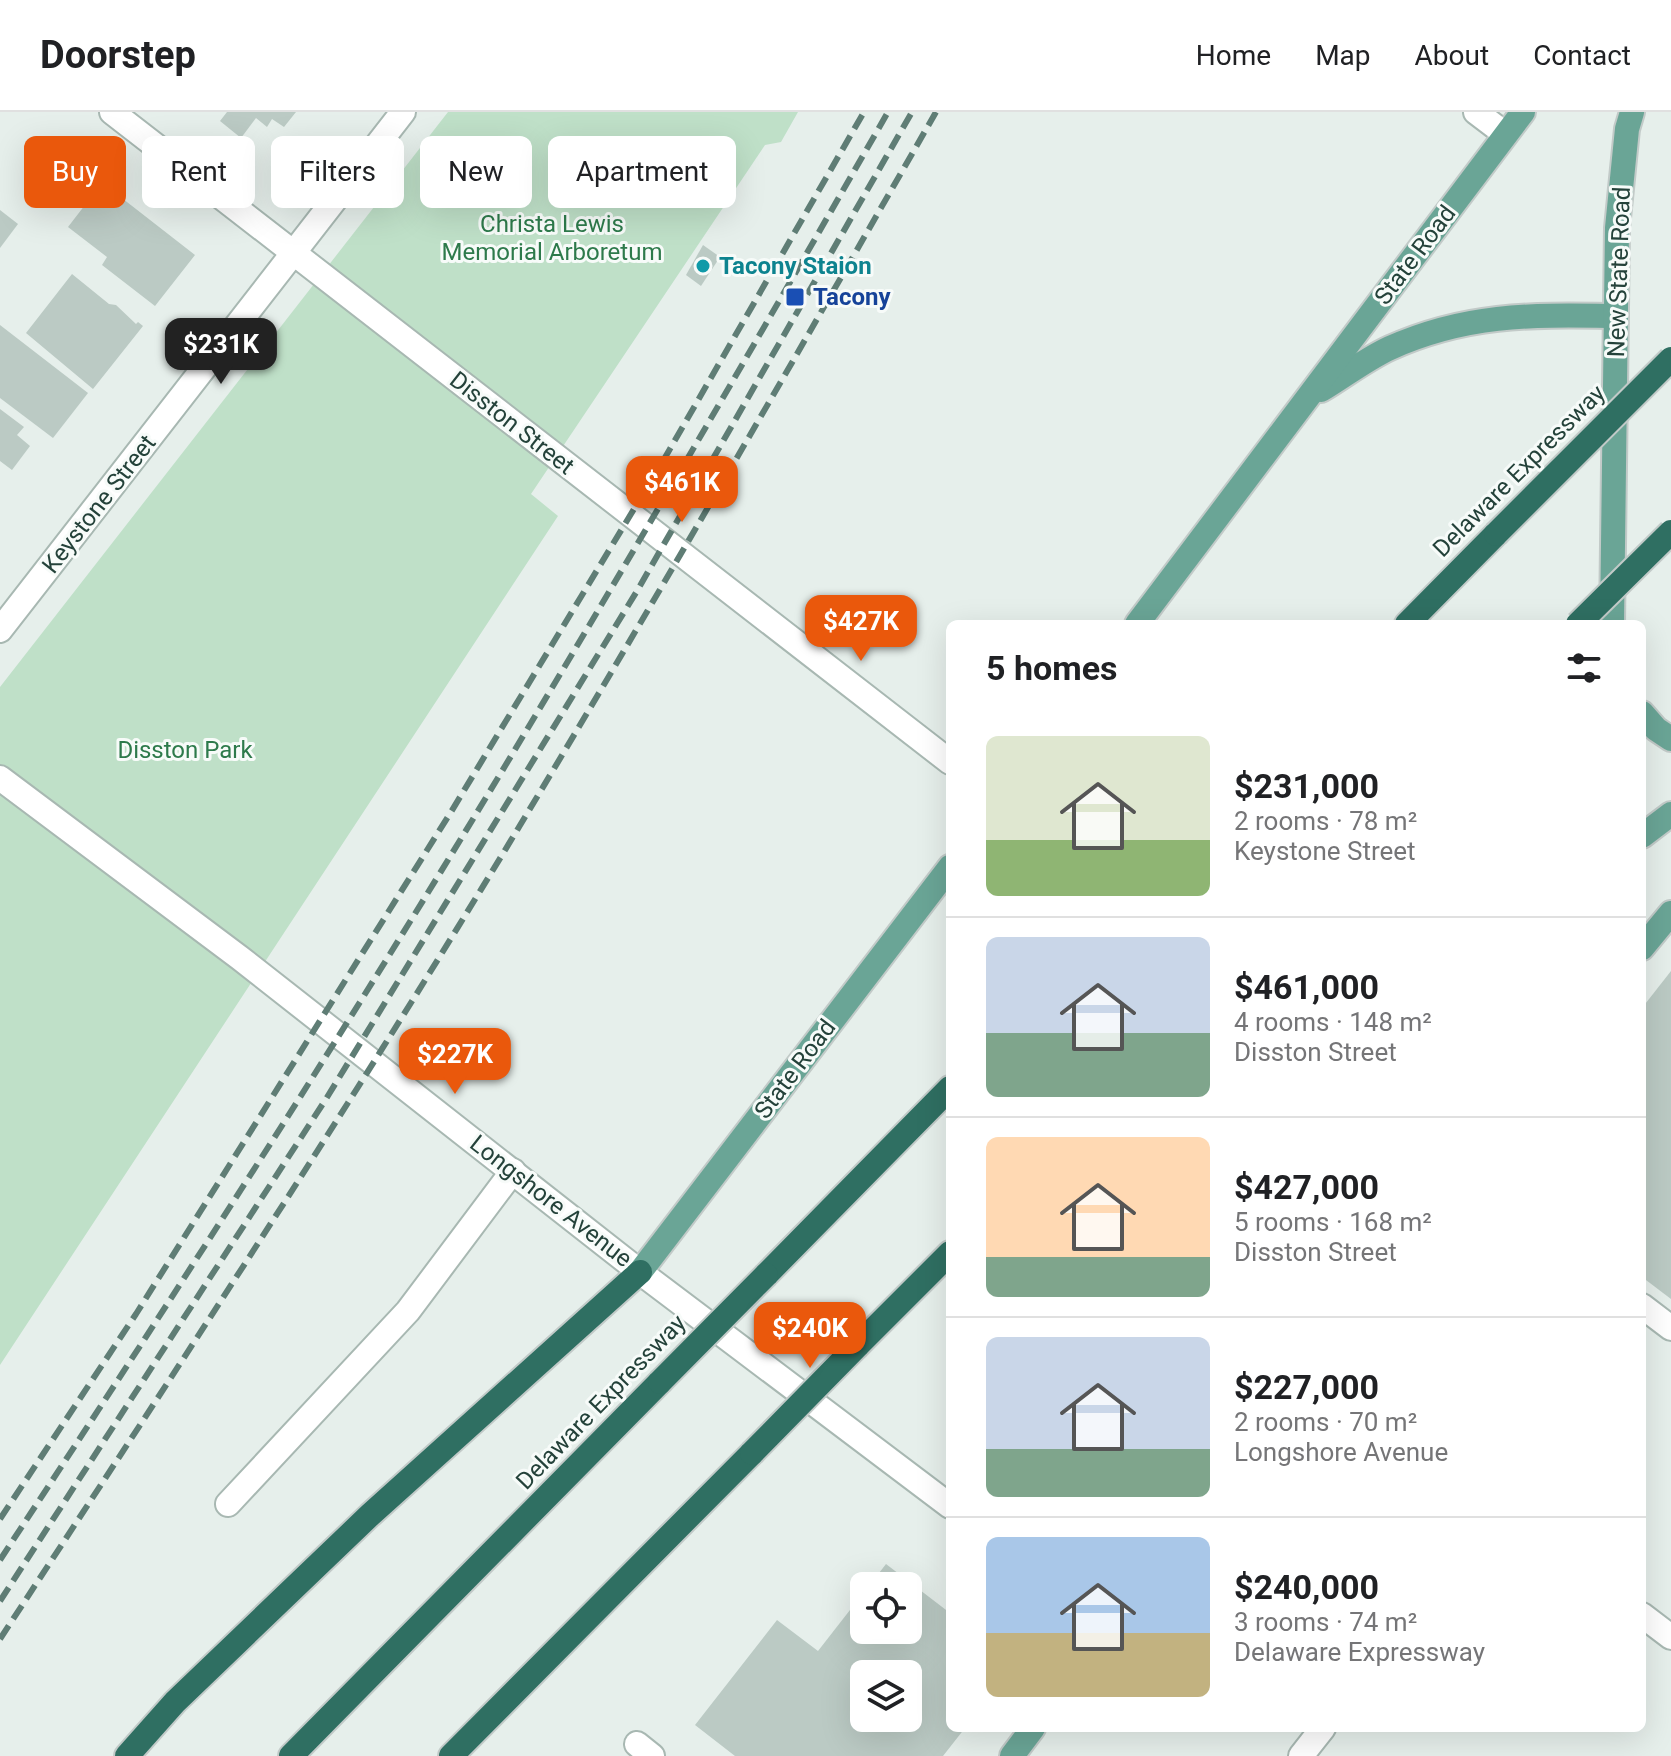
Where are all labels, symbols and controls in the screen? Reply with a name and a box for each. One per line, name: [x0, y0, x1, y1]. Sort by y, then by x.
text: Doorstep: [40, 33, 196, 77]
text: Home: [1196, 39, 1271, 72]
text: Map: [1315, 39, 1371, 72]
text: About: [1415, 39, 1489, 72]
text: Contact: [1533, 39, 1631, 72]
chip: Buy: [24, 136, 126, 208]
chip: Rent: [142, 136, 255, 208]
chip: Filters: [271, 136, 404, 208]
chip: New: [420, 136, 532, 208]
chip: Apartment: [548, 136, 736, 208]
street label: New State Road: [1602, 186, 1636, 358]
street label: State Road: [1369, 200, 1461, 310]
park label: Christa Lewis Memorial Arboretum: [442, 210, 662, 266]
place label: Tacony Staion: [719, 252, 872, 280]
marker: Tacony Staion: [694, 257, 712, 275]
place label: Tacony: [813, 283, 891, 311]
marker: Tacony: [784, 286, 806, 308]
pin: $231K: [165, 318, 277, 386]
text: $231K: [183, 329, 259, 359]
street label: Disston Street: [444, 366, 580, 480]
street label: Delaware Expressway: [1427, 379, 1611, 563]
street label: Keystone Street: [36, 429, 162, 579]
pin: $461K: [626, 456, 738, 524]
text: $461K: [644, 467, 720, 497]
pin: $427K: [805, 595, 917, 663]
text: $427K: [823, 606, 899, 636]
icon: filters: [1562, 646, 1606, 690]
text: 5 homes: [986, 648, 1117, 688]
park label: Disston Park: [117, 736, 253, 764]
text: $231,000: [1234, 766, 1379, 806]
icon: home: [1050, 768, 1146, 864]
text: 2 rooms · 78 m²: [1234, 806, 1417, 836]
text: Keystone Street: [1234, 836, 1416, 866]
text: $461,000: [1234, 967, 1379, 1007]
icon: home: [1050, 969, 1146, 1065]
text: 4 rooms · 148 m²: [1234, 1007, 1432, 1037]
street label: State Road: [749, 1014, 841, 1124]
pin: $227K: [399, 1028, 511, 1096]
text: Disston Street: [1234, 1037, 1397, 1067]
text: $227K: [417, 1039, 493, 1069]
street label: Longshore Avenue: [464, 1129, 638, 1273]
text: $427,000: [1234, 1167, 1379, 1207]
icon: home: [1050, 1169, 1146, 1265]
text: 5 rooms · 168 m²: [1234, 1207, 1432, 1237]
text: Disston Street: [1234, 1237, 1397, 1267]
pin: $240K: [754, 1302, 866, 1370]
street label: Delaware Expressway: [510, 1308, 692, 1495]
text: $240K: [772, 1313, 848, 1343]
text: $227,000: [1234, 1367, 1379, 1407]
icon: home: [1050, 1369, 1146, 1465]
text: 2 rooms · 70 m²: [1234, 1407, 1417, 1437]
text: Longshore Avenue: [1234, 1437, 1448, 1467]
text: $240,000: [1234, 1567, 1379, 1607]
icon: home: [1050, 1569, 1146, 1665]
map controls: [850, 1572, 922, 1732]
button: locate: [850, 1572, 922, 1644]
text: 3 rooms · 74 m²: [1234, 1607, 1417, 1637]
text: Delaware Expressway: [1234, 1637, 1485, 1667]
button: layers: [850, 1660, 922, 1732]

